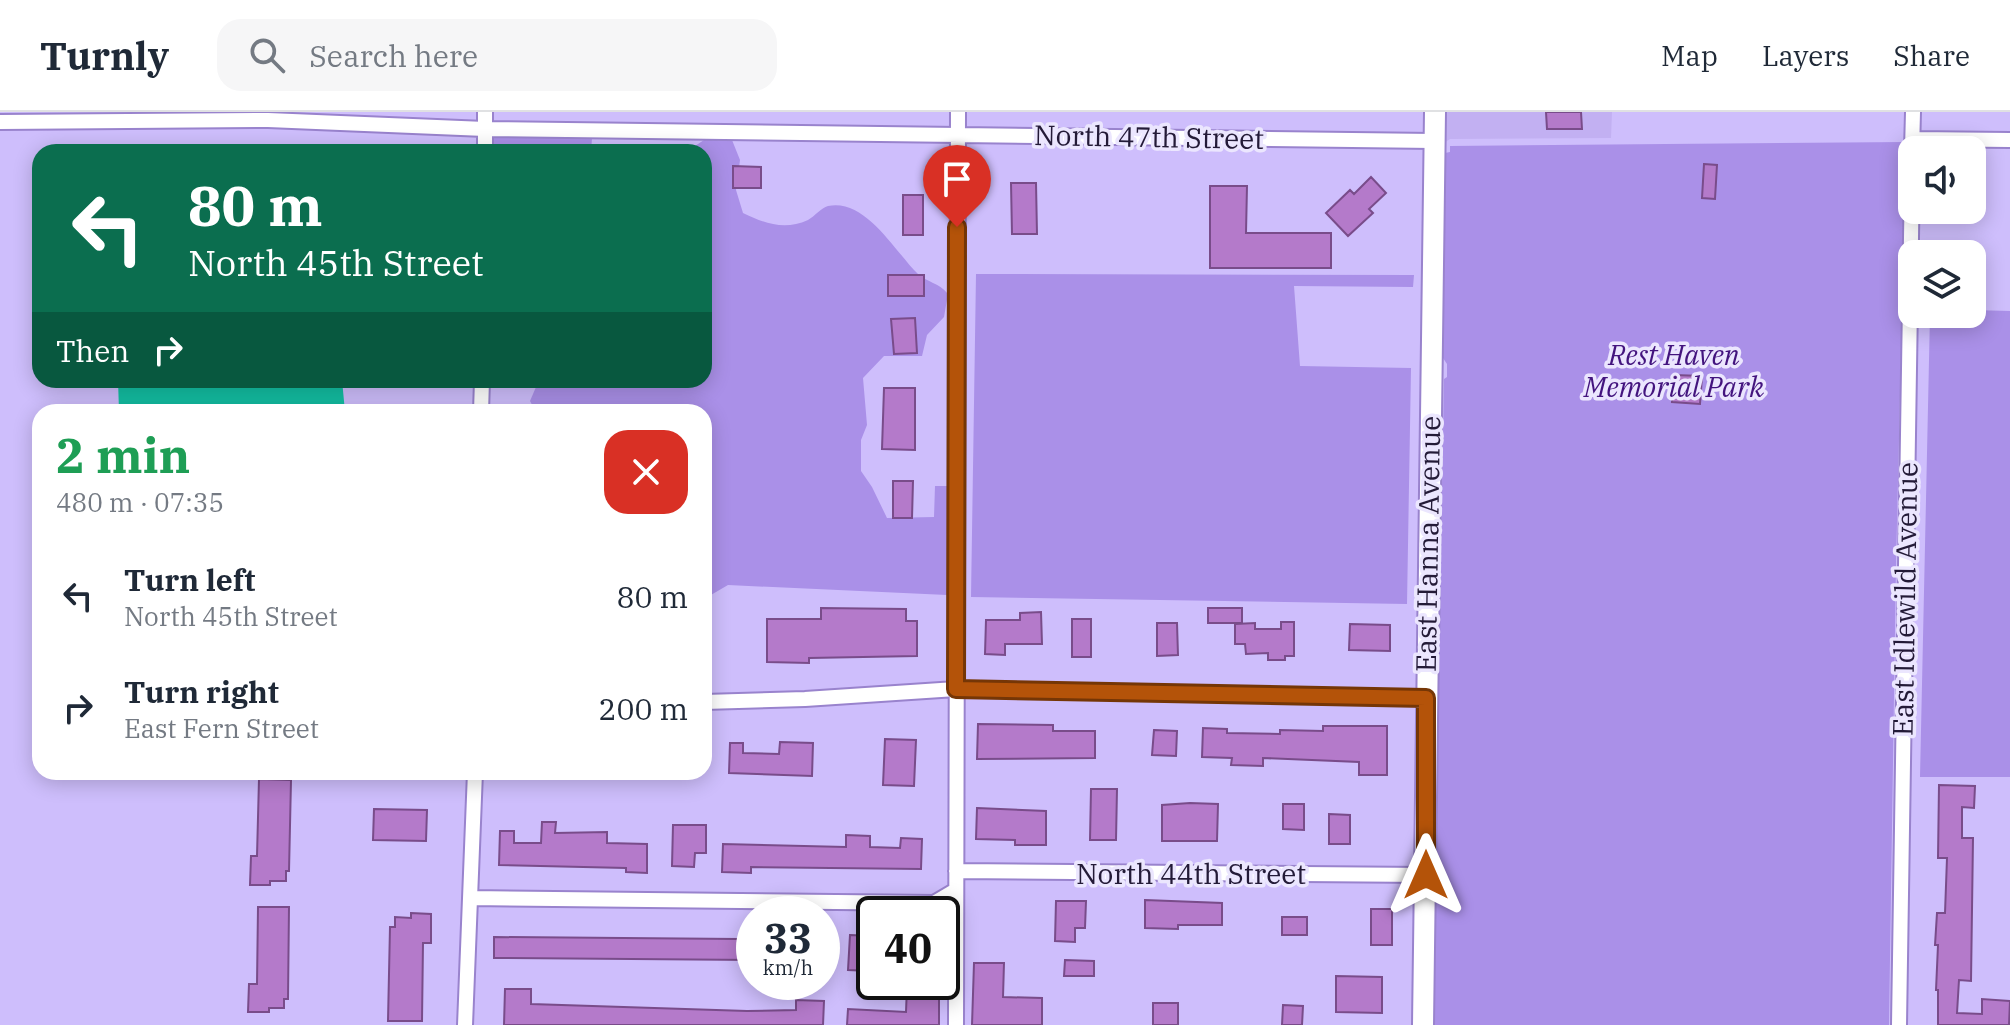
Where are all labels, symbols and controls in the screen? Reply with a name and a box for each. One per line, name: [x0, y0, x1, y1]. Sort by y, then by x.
search box: [217, 19, 777, 91]
text: Turnly: [40, 31, 169, 80]
icon: search: [245, 33, 289, 77]
text: Search here: [309, 36, 478, 75]
text: Map: [1661, 37, 1718, 74]
text: Layers: [1762, 37, 1849, 74]
text: Share: [1893, 37, 1970, 74]
street label: North 47th Street: [1034, 116, 1264, 157]
map controls: [1898, 136, 1986, 328]
button: sound: [1898, 136, 1986, 224]
pin: [923, 145, 991, 227]
icon: arrive: [935, 157, 979, 201]
text: 80 m: [188, 169, 323, 241]
icon: left: [56, 176, 160, 280]
text: North 45th Street: [188, 239, 484, 286]
button: layers: [1898, 240, 1986, 328]
icon: right: [146, 328, 190, 372]
text: Then: [56, 331, 130, 370]
park label: Rest Haven Memorial Park: [1583, 336, 1764, 405]
street label: East Hanna Avenue: [1407, 415, 1448, 672]
text: 2 min: [56, 424, 190, 486]
button: close: [604, 430, 688, 514]
street label: East Idlewild Avenue: [1884, 462, 1925, 736]
text: 480 m · 07:35: [56, 485, 224, 519]
text: Turn left: [124, 560, 256, 599]
icon: left: [56, 574, 100, 618]
text: 80 m: [616, 577, 688, 616]
text: North 45th Street: [124, 599, 338, 633]
text: Turn right: [124, 672, 279, 711]
icon: right: [56, 686, 100, 730]
text: 200 m: [598, 689, 688, 728]
text: East Fern Street: [124, 711, 319, 745]
position arrow: [1384, 833, 1468, 917]
street label: North 44th Street: [1076, 855, 1306, 892]
speed limit sign: 40: [856, 896, 960, 1000]
text: 33: [764, 912, 812, 964]
text: km/h: [763, 954, 813, 981]

